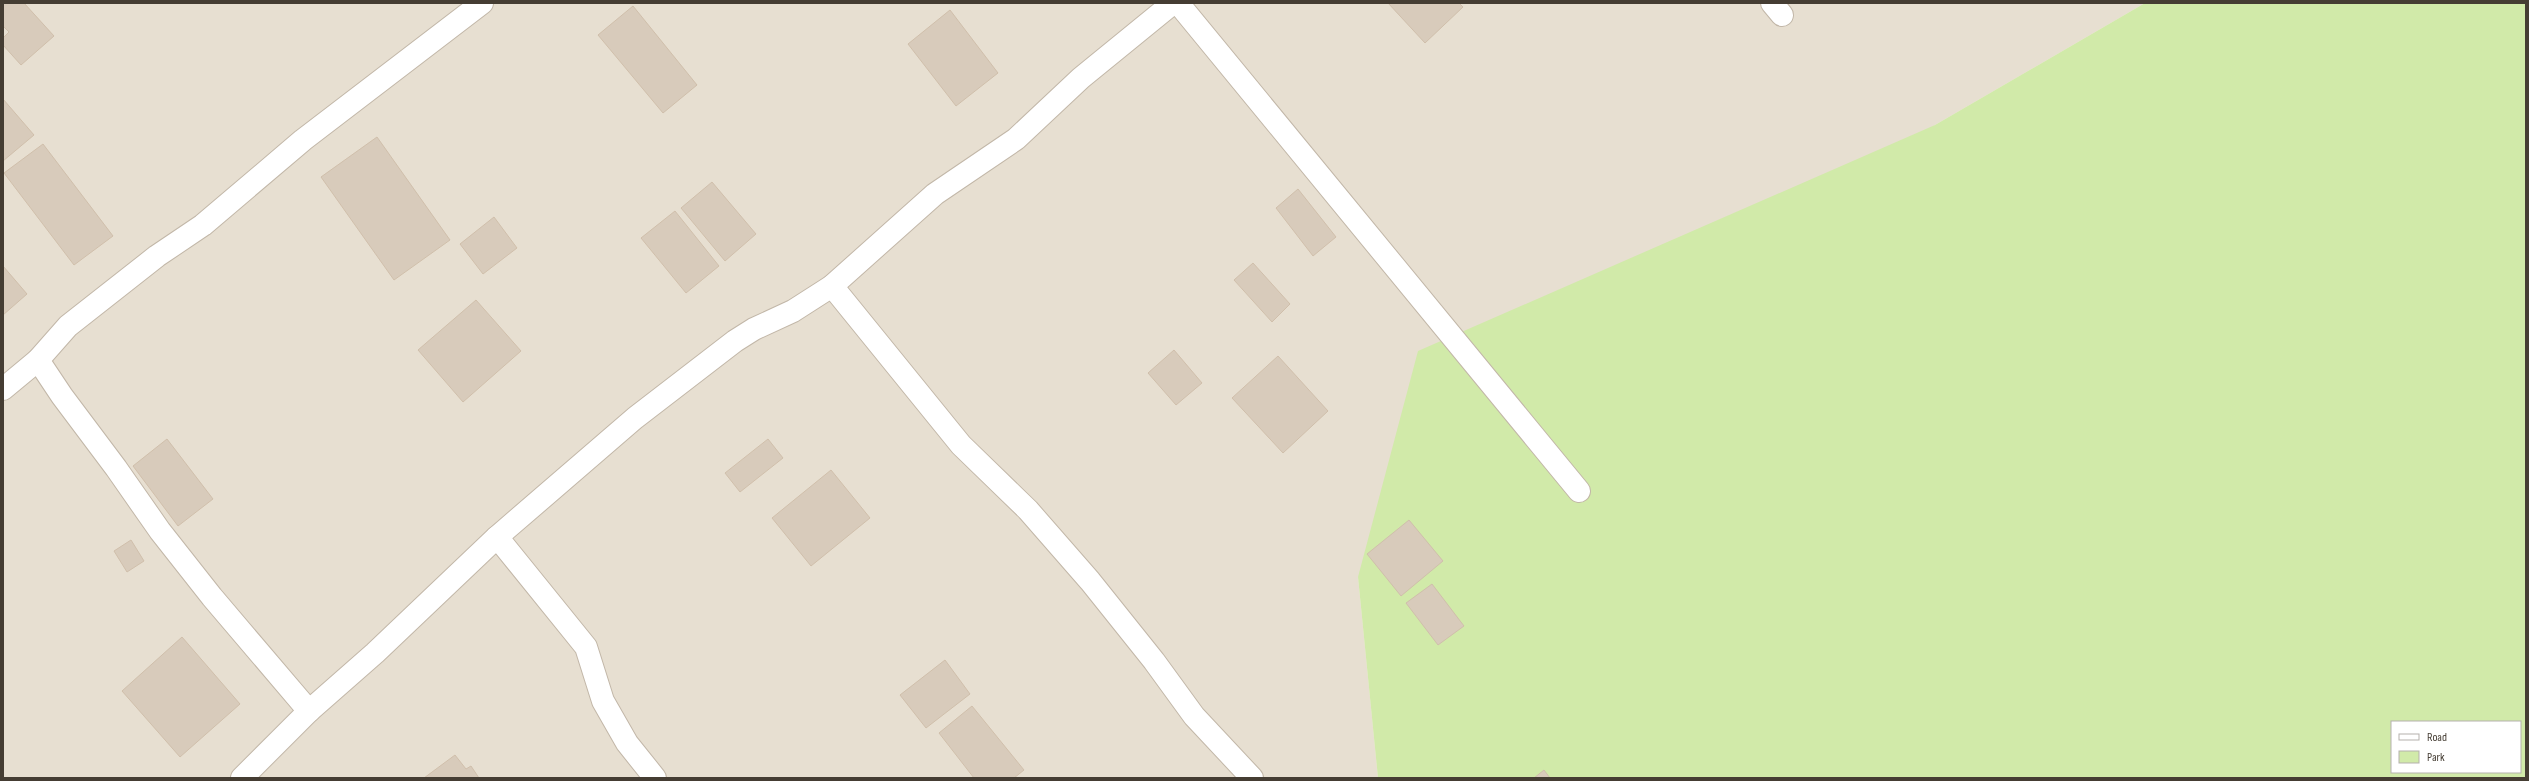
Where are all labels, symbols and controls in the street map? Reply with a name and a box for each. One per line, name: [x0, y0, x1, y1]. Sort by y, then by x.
legend: [2391, 721, 2521, 773]
text: Road: [2427, 730, 2447, 745]
text: Park: [2427, 750, 2445, 765]

